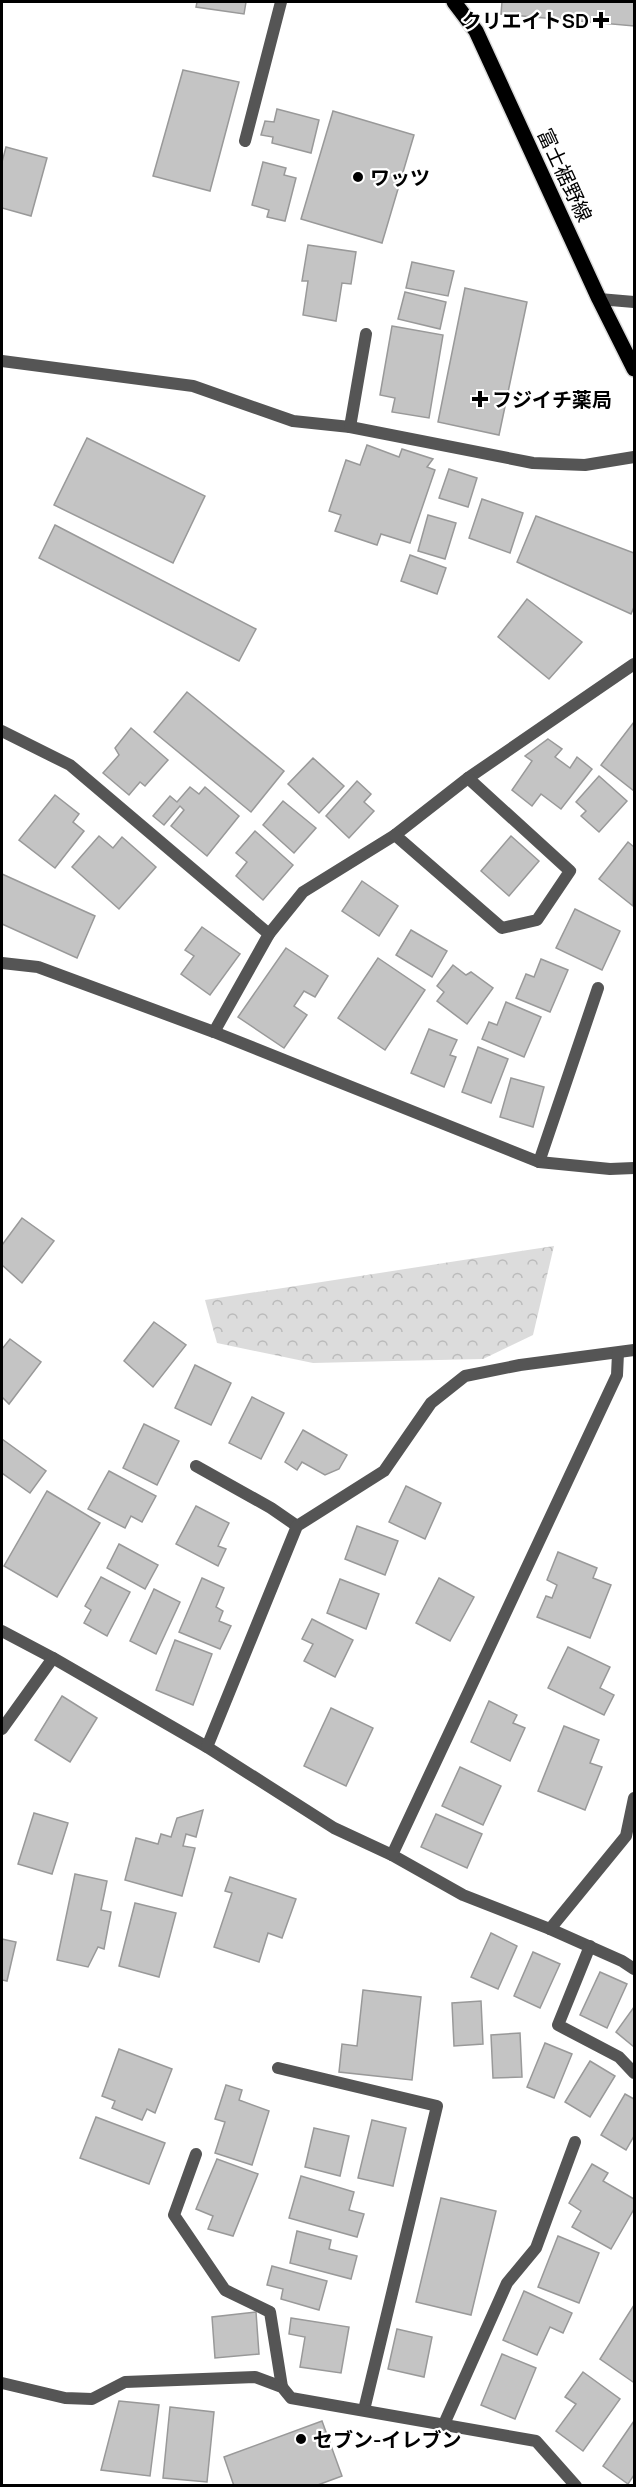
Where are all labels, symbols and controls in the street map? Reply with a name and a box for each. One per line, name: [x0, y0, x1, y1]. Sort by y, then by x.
place label: クリエイトSD: [462, 7, 589, 34]
marker: クリエイトSD: [594, 13, 608, 27]
street label: 富士裾野線: [532, 124, 598, 226]
place label: ワッツ: [370, 164, 430, 191]
marker: ワッツ: [351, 170, 365, 184]
place label: フジイチ薬局: [492, 386, 612, 413]
marker: フジイチ薬局: [473, 392, 487, 406]
place label: セブン-イレブン: [313, 2426, 461, 2453]
marker: セブン-イレブン: [294, 2432, 308, 2446]

